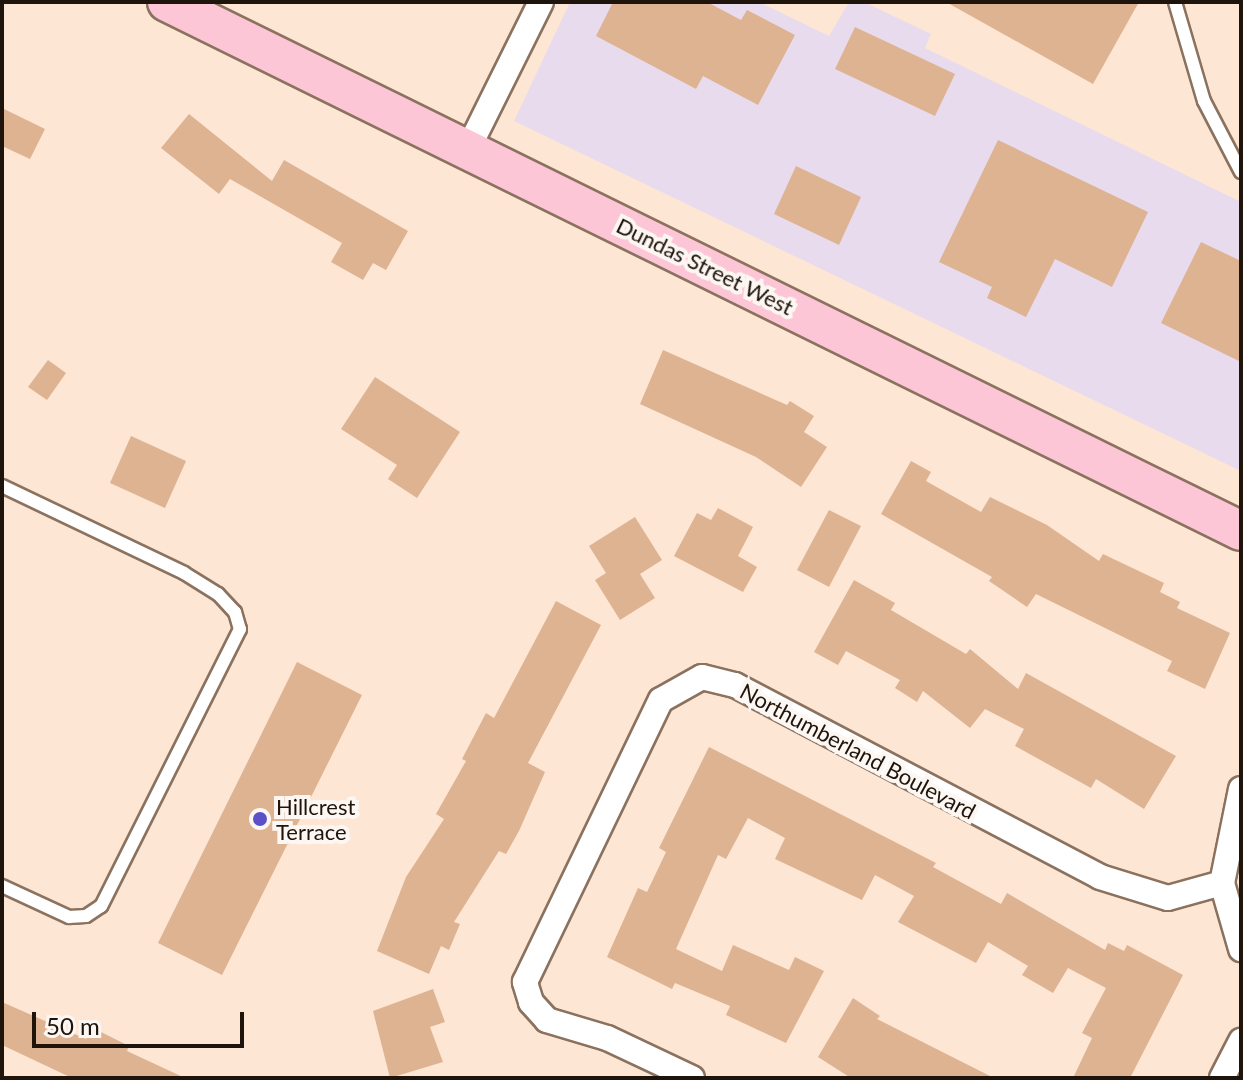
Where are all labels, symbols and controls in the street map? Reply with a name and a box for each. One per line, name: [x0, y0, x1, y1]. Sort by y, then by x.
street label: Dundas Street West: [612, 212, 798, 320]
street label: Northumberland Boulevard: [736, 678, 980, 824]
place label: Hillcrest Terrace: [276, 793, 355, 844]
marker: Hillcrest Terrace: [251, 810, 269, 828]
scale bar: [36, 996, 248, 1046]
text: 50 m: [46, 1011, 100, 1040]

